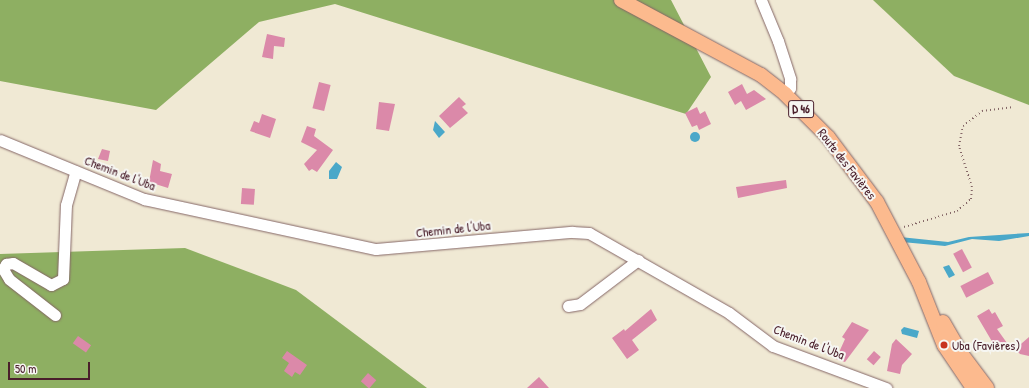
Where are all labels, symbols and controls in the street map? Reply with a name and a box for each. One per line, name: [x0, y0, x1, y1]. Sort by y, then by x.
road number: D 46: [788, 99, 814, 119]
street label: Route des Favières: [814, 125, 880, 203]
street label: Chemin de l'Uba: [82, 152, 158, 194]
street label: Chemin de l'Uba: [415, 217, 491, 241]
street label: Chemin de l'Uba: [771, 321, 847, 363]
place label: Uba (Favières): [952, 337, 1020, 353]
marker: Uba (Favières): [939, 340, 949, 350]
scale bar: [10, 354, 92, 380]
text: 50 m: [15, 360, 36, 377]

